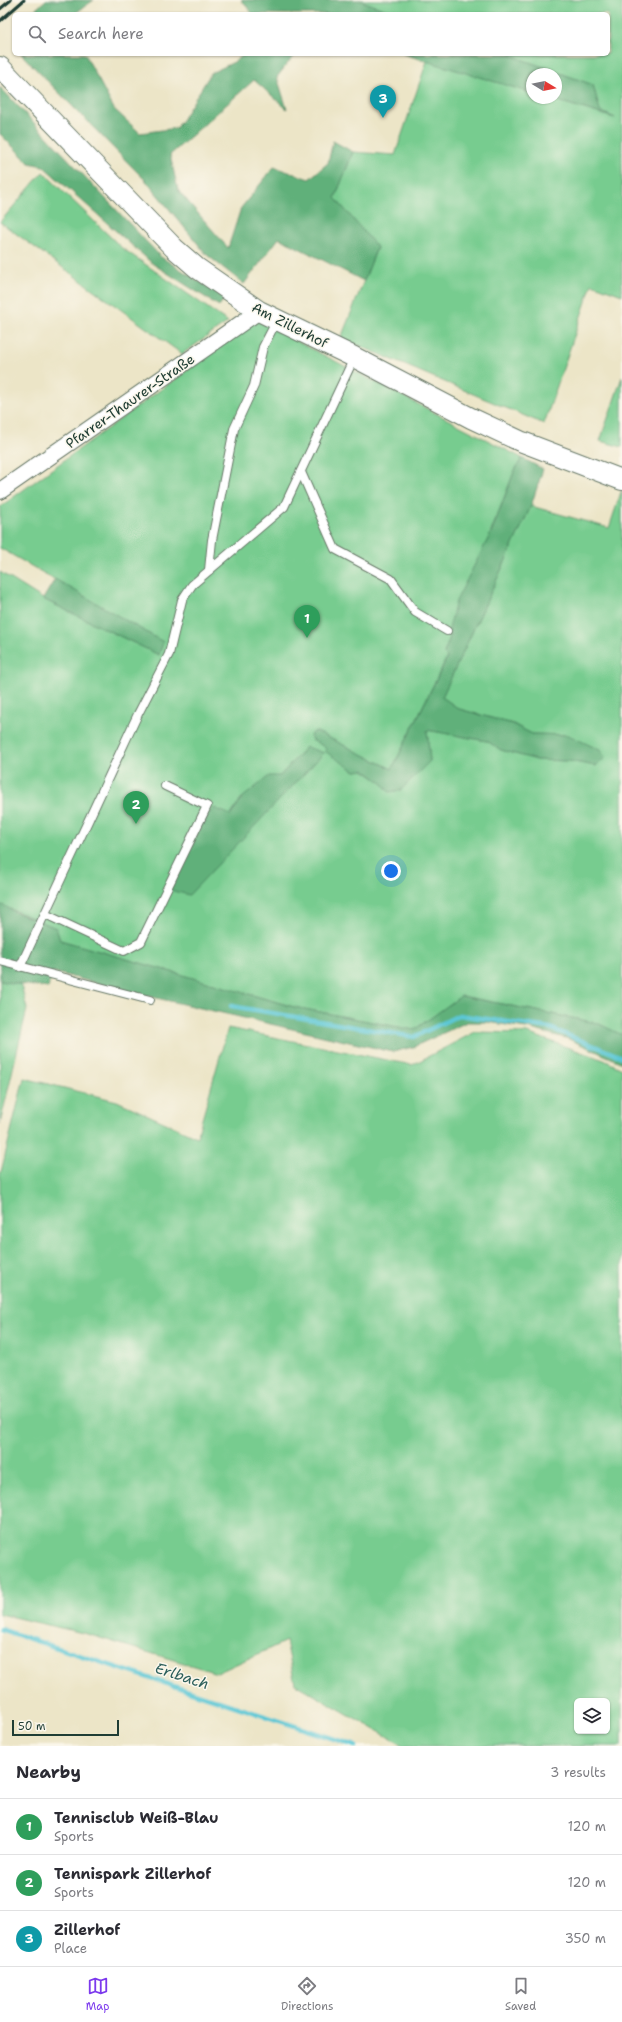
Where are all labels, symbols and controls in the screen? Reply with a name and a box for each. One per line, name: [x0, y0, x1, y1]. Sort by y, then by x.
search box: [12, 12, 610, 56]
icon: search: [26, 23, 48, 45]
text: Search here: [58, 24, 144, 44]
north arrow: [526, 68, 562, 104]
pin: 3: [370, 85, 396, 118]
street label: Am Zillerhof: [249, 298, 332, 352]
street label: Pfarrer-Thaurer-Straße: [62, 350, 198, 452]
pin: 1: [294, 605, 320, 638]
pin: 2: [123, 791, 149, 824]
your location: [381, 861, 401, 881]
water label: Erlbach: [152, 1658, 212, 1694]
map controls: [574, 1698, 610, 1734]
button: layers: [574, 1698, 610, 1734]
scale bar: [12, 1718, 119, 1737]
text: 50 m: [18, 1719, 46, 1734]
text: Nearby: [16, 1761, 81, 1783]
text: 3 results: [550, 1764, 606, 1781]
text: Tennisclub Weiß-Blau: [54, 1808, 219, 1828]
text: 1: [26, 1818, 32, 1835]
text: 120 m: [568, 1818, 606, 1835]
text: Sports: [54, 1828, 94, 1845]
text: Tennispark Zillerhof: [54, 1864, 211, 1884]
text: 2: [24, 1874, 34, 1891]
text: 120 m: [568, 1874, 606, 1891]
text: Sports: [54, 1884, 94, 1901]
text: Zillerhof: [54, 1920, 120, 1940]
text: 3: [24, 1930, 34, 1947]
text: 350 m: [565, 1930, 606, 1947]
text: Place: [54, 1940, 87, 1957]
tab: Map: [86, 1975, 109, 2014]
tab: Directions: [281, 1975, 333, 2014]
tab: Saved: [505, 1975, 536, 2014]

